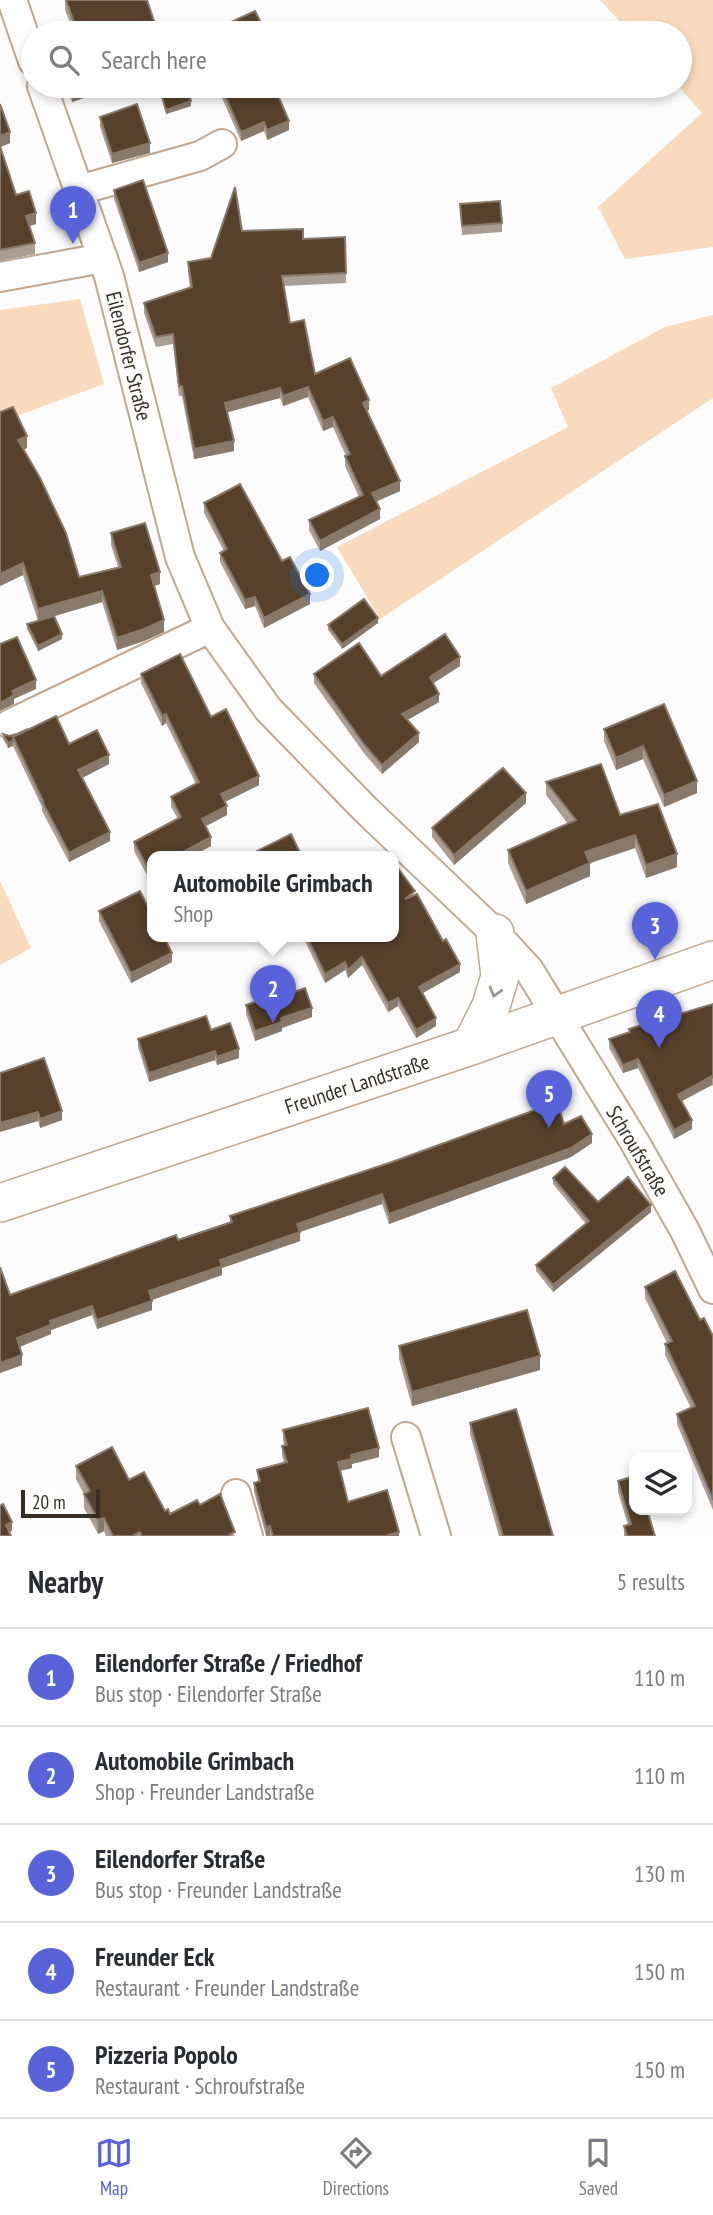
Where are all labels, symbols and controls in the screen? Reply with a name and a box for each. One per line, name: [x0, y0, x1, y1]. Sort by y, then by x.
search box: [21, 21, 692, 98]
icon: search: [45, 41, 83, 79]
text: Search here: [101, 43, 207, 76]
pin: 1: [50, 186, 96, 244]
street label: Eilendorfer Straße: [100, 289, 158, 423]
your location: [300, 558, 334, 592]
popup: [147, 851, 399, 942]
text: Automobile Grimbach: [173, 866, 373, 899]
text: Shop: [173, 899, 213, 928]
pin: 3: [632, 902, 678, 960]
pin: 2: [250, 965, 296, 1023]
one-way arrow: [489, 986, 504, 998]
pin: 4: [636, 990, 682, 1048]
street label: Freunder Landstraße: [281, 1048, 433, 1120]
pin: 5: [526, 1070, 572, 1128]
street label: Schroufstraße: [600, 1101, 676, 1201]
map controls: [629, 1452, 692, 1515]
button: layers: [629, 1452, 692, 1515]
scale bar: [21, 1487, 100, 1519]
text: 20 m: [32, 1490, 66, 1514]
text: Nearby: [28, 1562, 103, 1601]
text: 5 results: [617, 1567, 685, 1596]
text: Eilendorfer Straße / Friedhof: [95, 1646, 362, 1679]
text: 1: [46, 1663, 57, 1692]
text: 110 m: [634, 1663, 685, 1692]
text: Bus stop · Eilendorfer Straße: [95, 1679, 322, 1708]
text: Automobile Grimbach: [95, 1744, 294, 1777]
text: 2: [46, 1761, 57, 1790]
text: 110 m: [634, 1761, 685, 1790]
text: Shop · Freunder Landstraße: [95, 1777, 314, 1806]
text: Eilendorfer Straße: [95, 1842, 265, 1875]
text: 3: [46, 1859, 57, 1888]
text: 130 m: [634, 1859, 685, 1888]
text: Bus stop · Freunder Landstraße: [95, 1875, 342, 1904]
text: Freunder Eck: [95, 1940, 215, 1973]
text: 4: [46, 1957, 57, 1986]
text: 150 m: [634, 1957, 685, 1986]
text: Restaurant · Freunder Landstraße: [95, 1973, 359, 2002]
text: Pizzeria Popolo: [95, 2038, 238, 2071]
text: 5: [46, 2055, 57, 2084]
text: 150 m: [634, 2055, 685, 2084]
text: Restaurant · Schroufstraße: [95, 2071, 305, 2100]
tab: Map: [95, 2134, 133, 2200]
tab: Directions: [323, 2134, 389, 2200]
tab: Saved: [579, 2134, 618, 2200]

